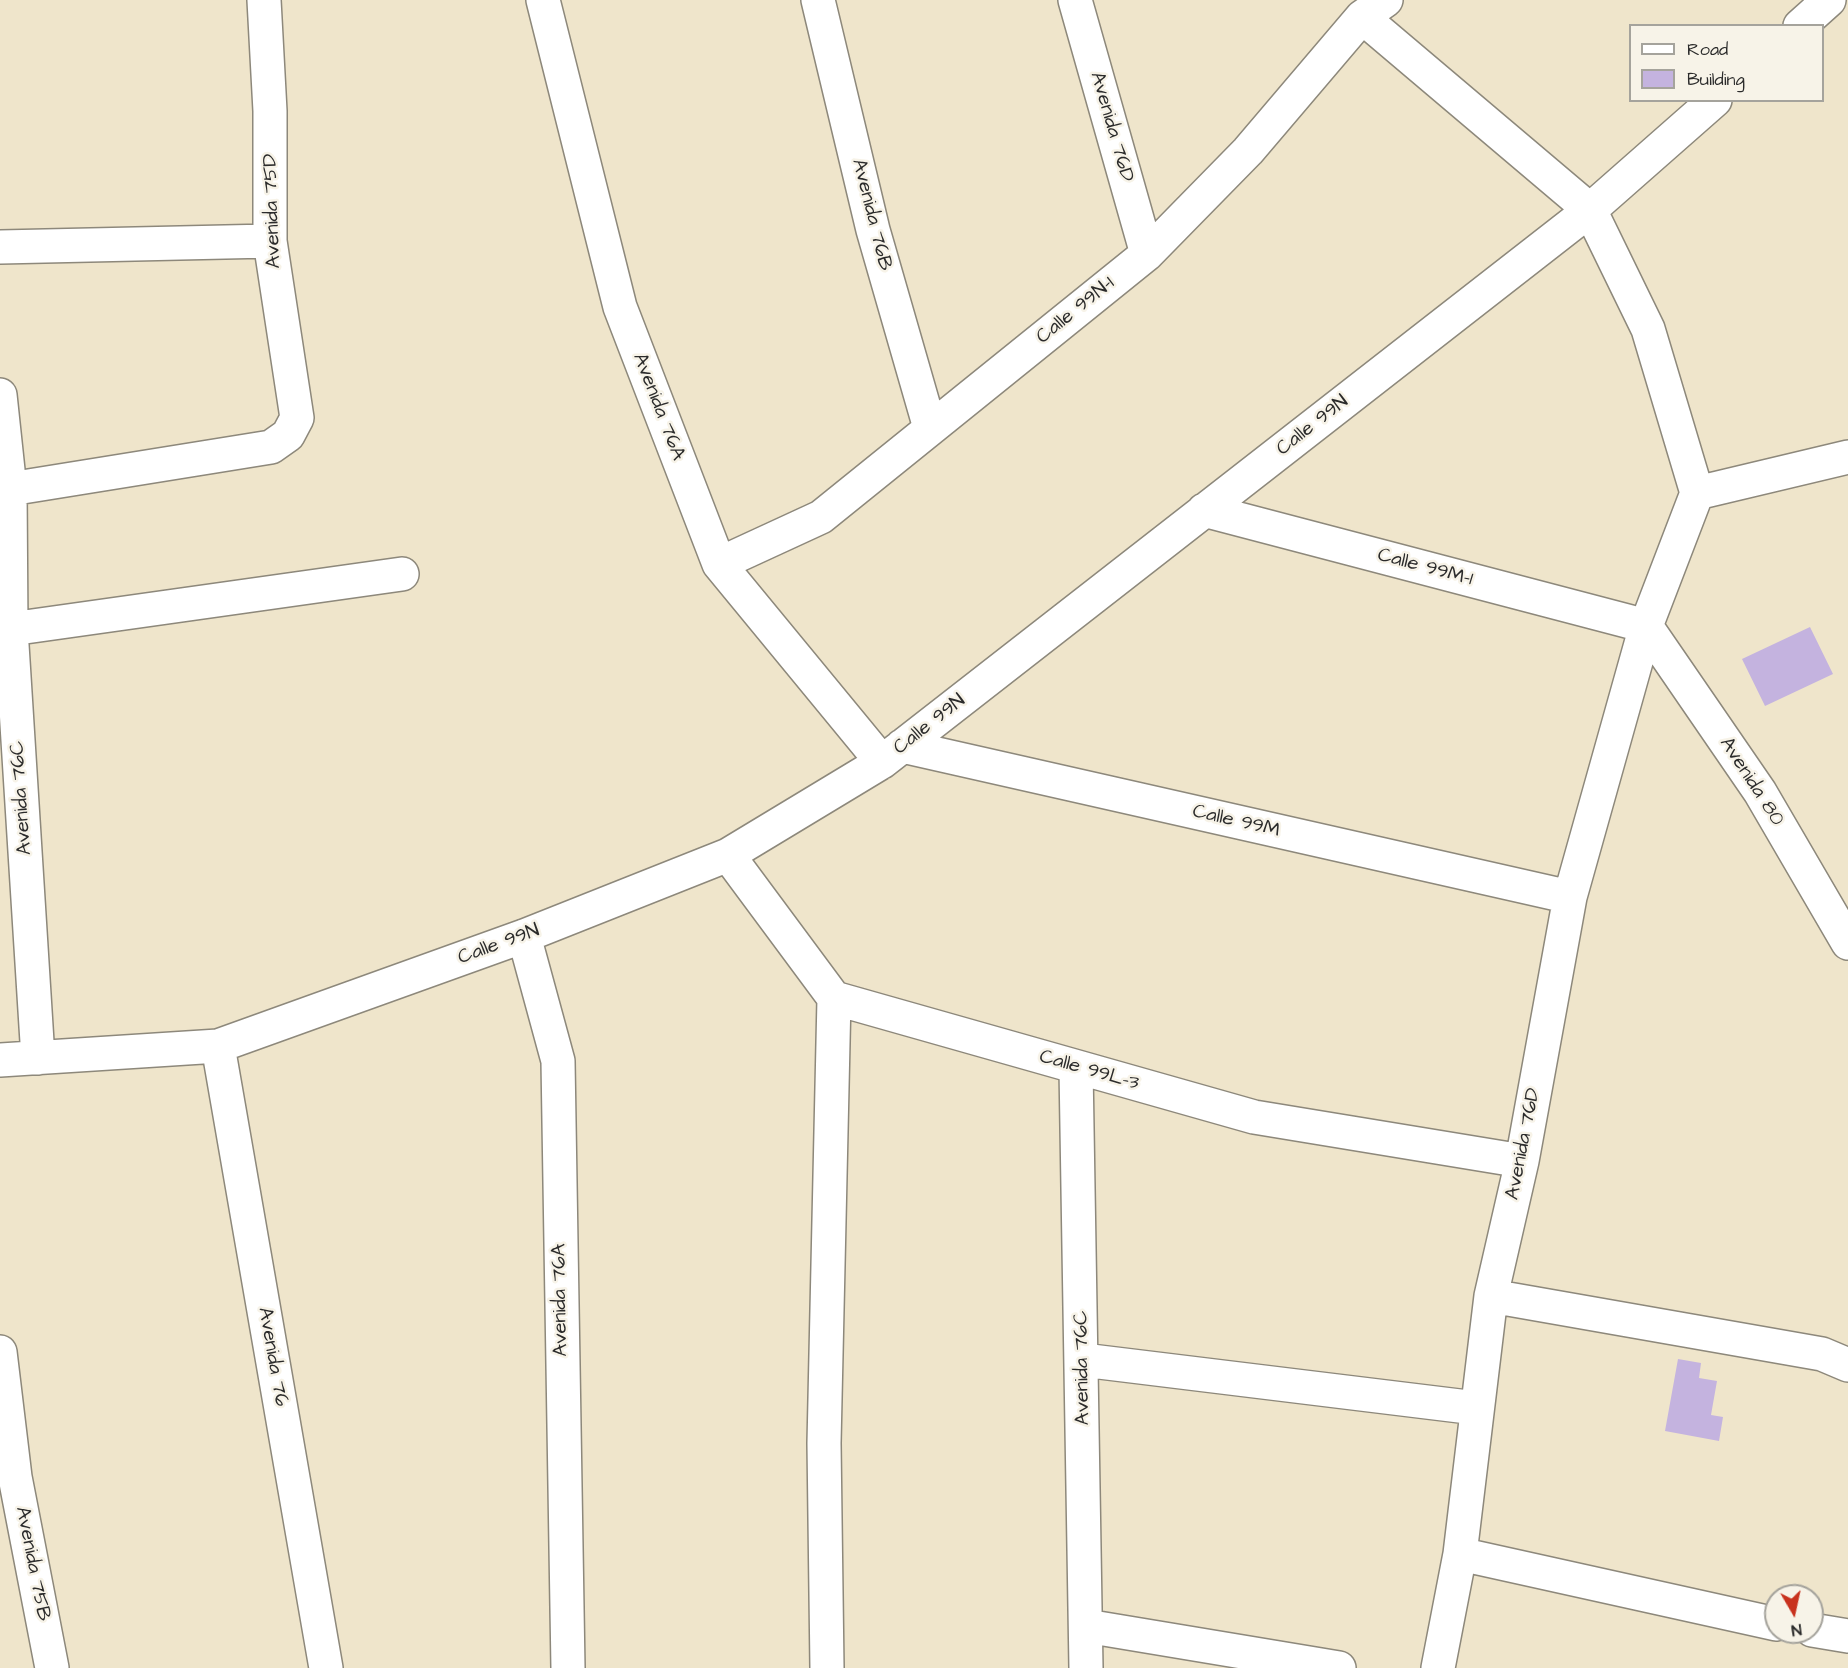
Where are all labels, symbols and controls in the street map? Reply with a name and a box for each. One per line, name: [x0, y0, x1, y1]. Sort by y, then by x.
legend: [1629, 24, 1824, 102]
text: Road: [1687, 37, 1728, 62]
text: Building: [1687, 67, 1745, 92]
street label: Avenida 76D: [1084, 69, 1138, 185]
street label: Avenida 75D: [259, 153, 287, 269]
street label: Avenida 76B: [846, 157, 896, 273]
street label: Calle 99N-1: [1032, 272, 1120, 350]
street label: Avenida 76A: [627, 350, 689, 464]
street label: Calle 99N: [1272, 390, 1354, 462]
street label: Calle 99M-1: [1375, 544, 1475, 592]
street label: Calle 99N: [889, 689, 971, 761]
street label: Avenida 80: [1713, 733, 1789, 831]
street label: Avenida 76C: [6, 740, 38, 856]
street label: Calle 99M: [1190, 800, 1282, 844]
street label: Calle 99N: [455, 919, 543, 971]
street label: Calle 99L-3: [1036, 1045, 1142, 1097]
street label: Avenida 76D: [1501, 1086, 1547, 1202]
street label: Avenida 76A: [548, 1243, 574, 1357]
street label: Avenida 76: [251, 1306, 293, 1408]
street label: Avenida 76C: [1070, 1311, 1096, 1425]
street label: Avenida 75B: [9, 1505, 55, 1623]
north arrow: [1764, 1584, 1824, 1644]
text: N: [1790, 1618, 1803, 1641]

